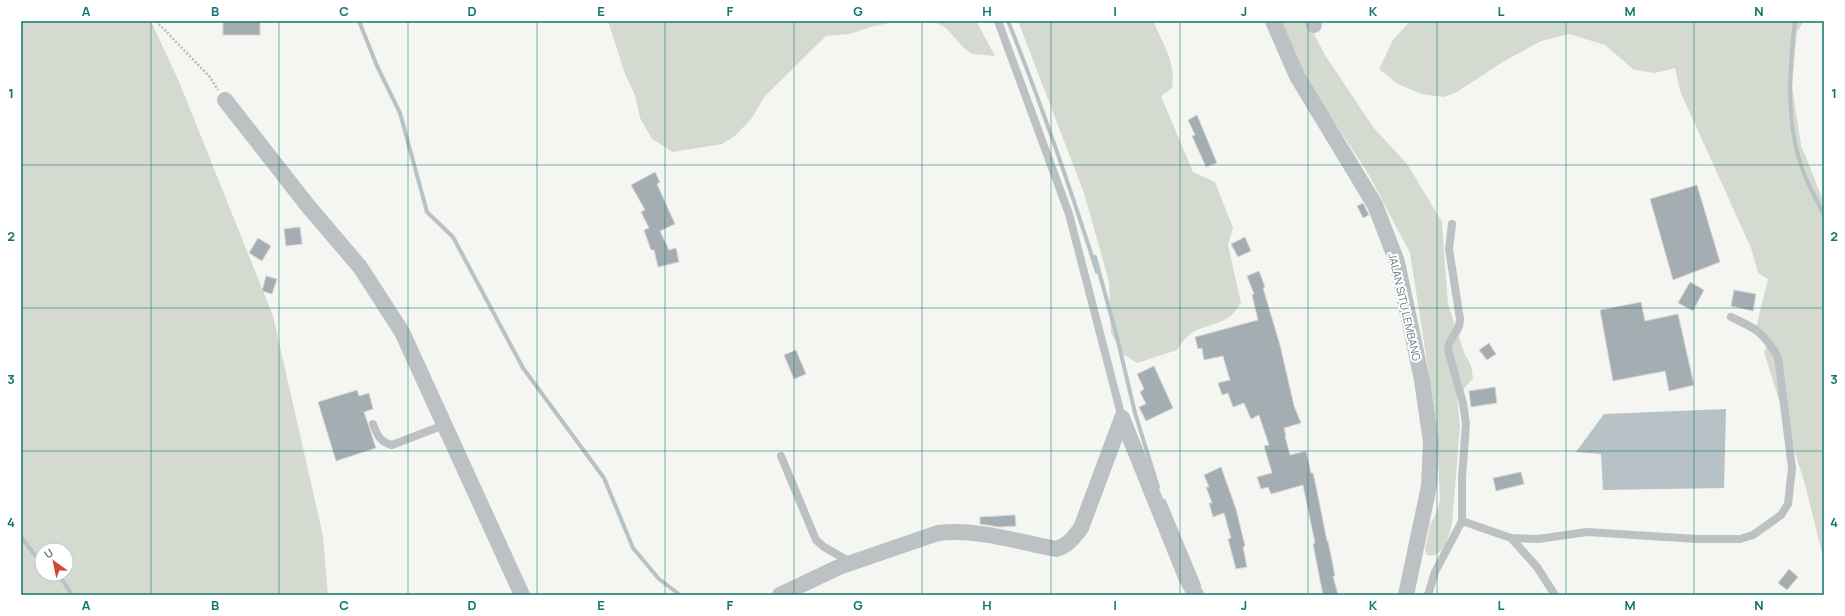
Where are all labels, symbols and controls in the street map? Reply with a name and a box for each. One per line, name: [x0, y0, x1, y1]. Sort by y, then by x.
text: A: [82, 2, 91, 20]
text: B: [211, 2, 219, 20]
text: C: [339, 2, 349, 20]
text: D: [467, 2, 477, 20]
text: E: [597, 2, 605, 20]
text: F: [727, 2, 734, 20]
text: G: [853, 2, 863, 20]
text: H: [982, 2, 992, 20]
text: I: [1113, 2, 1117, 20]
text: J: [1241, 2, 1247, 20]
text: K: [1369, 2, 1378, 20]
text: L: [1498, 2, 1505, 20]
text: M: [1624, 2, 1636, 20]
text: N: [1754, 2, 1764, 20]
text: 1: [8, 84, 14, 102]
text: 1: [1831, 84, 1837, 102]
text: 2: [7, 227, 15, 245]
text: 2: [1830, 227, 1838, 245]
street label: JALAN SITU LEMBANG: [1385, 252, 1425, 363]
text: 3: [7, 370, 15, 388]
text: 3: [1830, 370, 1838, 388]
text: 4: [7, 513, 15, 531]
text: 4: [1830, 513, 1838, 531]
north arrow: [34, 542, 74, 582]
text: U: [41, 545, 56, 562]
text: A: [82, 596, 91, 614]
text: B: [211, 596, 219, 614]
text: C: [339, 596, 349, 614]
text: D: [467, 596, 477, 614]
text: E: [597, 596, 605, 614]
text: F: [727, 596, 734, 614]
text: G: [853, 596, 863, 614]
text: H: [982, 596, 992, 614]
text: I: [1113, 596, 1117, 614]
text: J: [1241, 596, 1247, 614]
text: K: [1369, 596, 1378, 614]
text: L: [1498, 596, 1505, 614]
text: M: [1624, 596, 1636, 614]
text: N: [1754, 596, 1764, 614]

